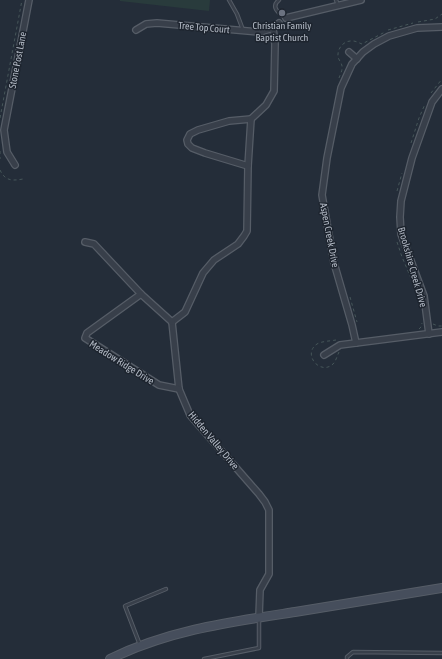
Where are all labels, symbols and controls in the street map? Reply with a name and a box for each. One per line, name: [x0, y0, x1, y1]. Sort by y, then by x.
marker: Christian Family Baptist Church: [277, 8, 287, 18]
street label: Tree Top Court: [178, 20, 230, 35]
place label: Christian Family Baptist Church: [253, 20, 311, 43]
street label: Stone Post Lane: [7, 30, 28, 89]
street label: Aspen Creek Drive: [318, 202, 341, 269]
street label: Brookshire Creek Drive: [396, 226, 429, 309]
street label: Meadow Ridge Drive: [87, 338, 156, 387]
street label: Hidden Valley Drive: [186, 409, 241, 472]

